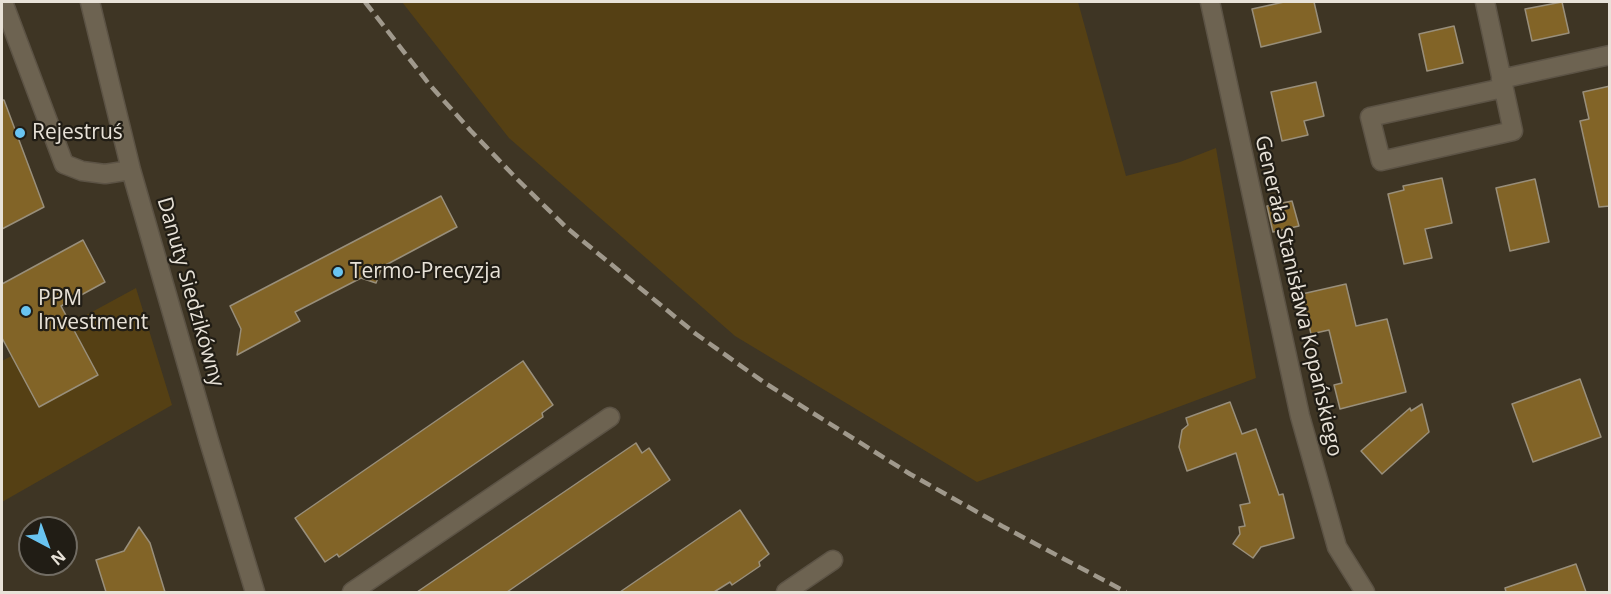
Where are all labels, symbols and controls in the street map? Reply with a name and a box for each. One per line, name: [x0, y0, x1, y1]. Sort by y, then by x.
place label: Rejestruś: [32, 120, 123, 146]
marker: Rejestruś: [13, 126, 27, 140]
street label: Generała Stanisława Kopańskiego: [1249, 133, 1347, 459]
street label: Danuty Siedzikówny: [151, 194, 229, 390]
place label: Termo-Precyzja: [350, 259, 501, 285]
marker: Termo-Precyzja: [331, 265, 345, 279]
place label: PPM Investment: [38, 286, 148, 336]
marker: PPM Investment: [19, 304, 33, 318]
north arrow: [18, 516, 78, 576]
text: N: [46, 545, 71, 571]

